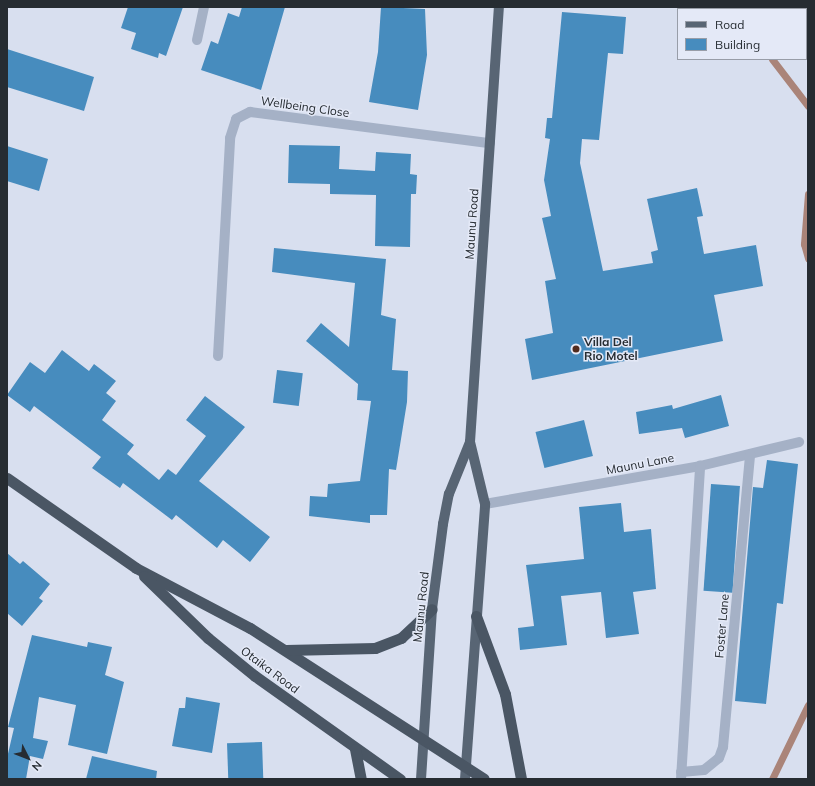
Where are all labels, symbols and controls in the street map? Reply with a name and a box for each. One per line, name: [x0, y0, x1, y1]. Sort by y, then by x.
legend: [677, 8, 807, 60]
text: Road: [715, 17, 744, 32]
text: Building: [715, 37, 760, 52]
street label: Wellbeing Close: [260, 94, 350, 120]
street label: Maunu Road: [462, 188, 482, 260]
place label: Villa Del Rio Motel: [584, 335, 638, 363]
marker: Villa Del Rio Motel: [571, 344, 581, 354]
street label: Maunu Lane: [605, 450, 675, 478]
street label: Maunu Road: [410, 571, 432, 643]
street label: Foster Lane: [712, 593, 732, 659]
street label: Otaika Road: [238, 643, 302, 697]
north arrow: [8, 738, 48, 778]
text: N: [29, 758, 45, 774]

